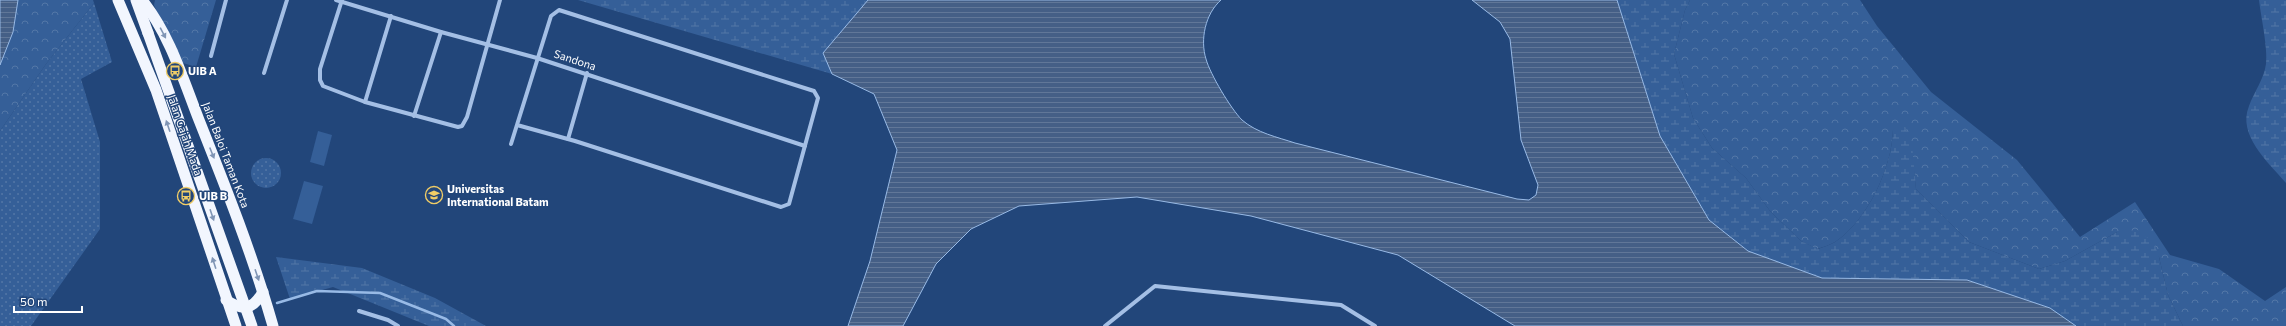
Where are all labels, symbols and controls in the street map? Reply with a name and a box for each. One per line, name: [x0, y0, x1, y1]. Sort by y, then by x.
one-way arrow: [159, 27, 166, 39]
street label: Sandona: [552, 47, 598, 72]
bus stop icon: UIB A: [165, 61, 185, 81]
place label: UIB A: [188, 64, 217, 77]
street label: Jalan Gajah Mada: [165, 93, 205, 177]
street label: Jalan Baloi Taman Kota: [199, 100, 253, 210]
one-way arrow: [165, 120, 171, 132]
one-way arrow: [209, 147, 215, 159]
place label: Universitas International Batam: [447, 182, 549, 208]
school or university icon: Universitas International Batam: [424, 185, 444, 205]
bus stop icon: UIB B: [176, 186, 196, 206]
place label: UIB B: [199, 189, 227, 202]
one-way arrow: [209, 209, 215, 221]
one-way arrow: [210, 257, 216, 269]
one-way arrow: [254, 269, 260, 281]
scale bar: [14, 288, 82, 314]
text: 50 m: [20, 294, 48, 308]

